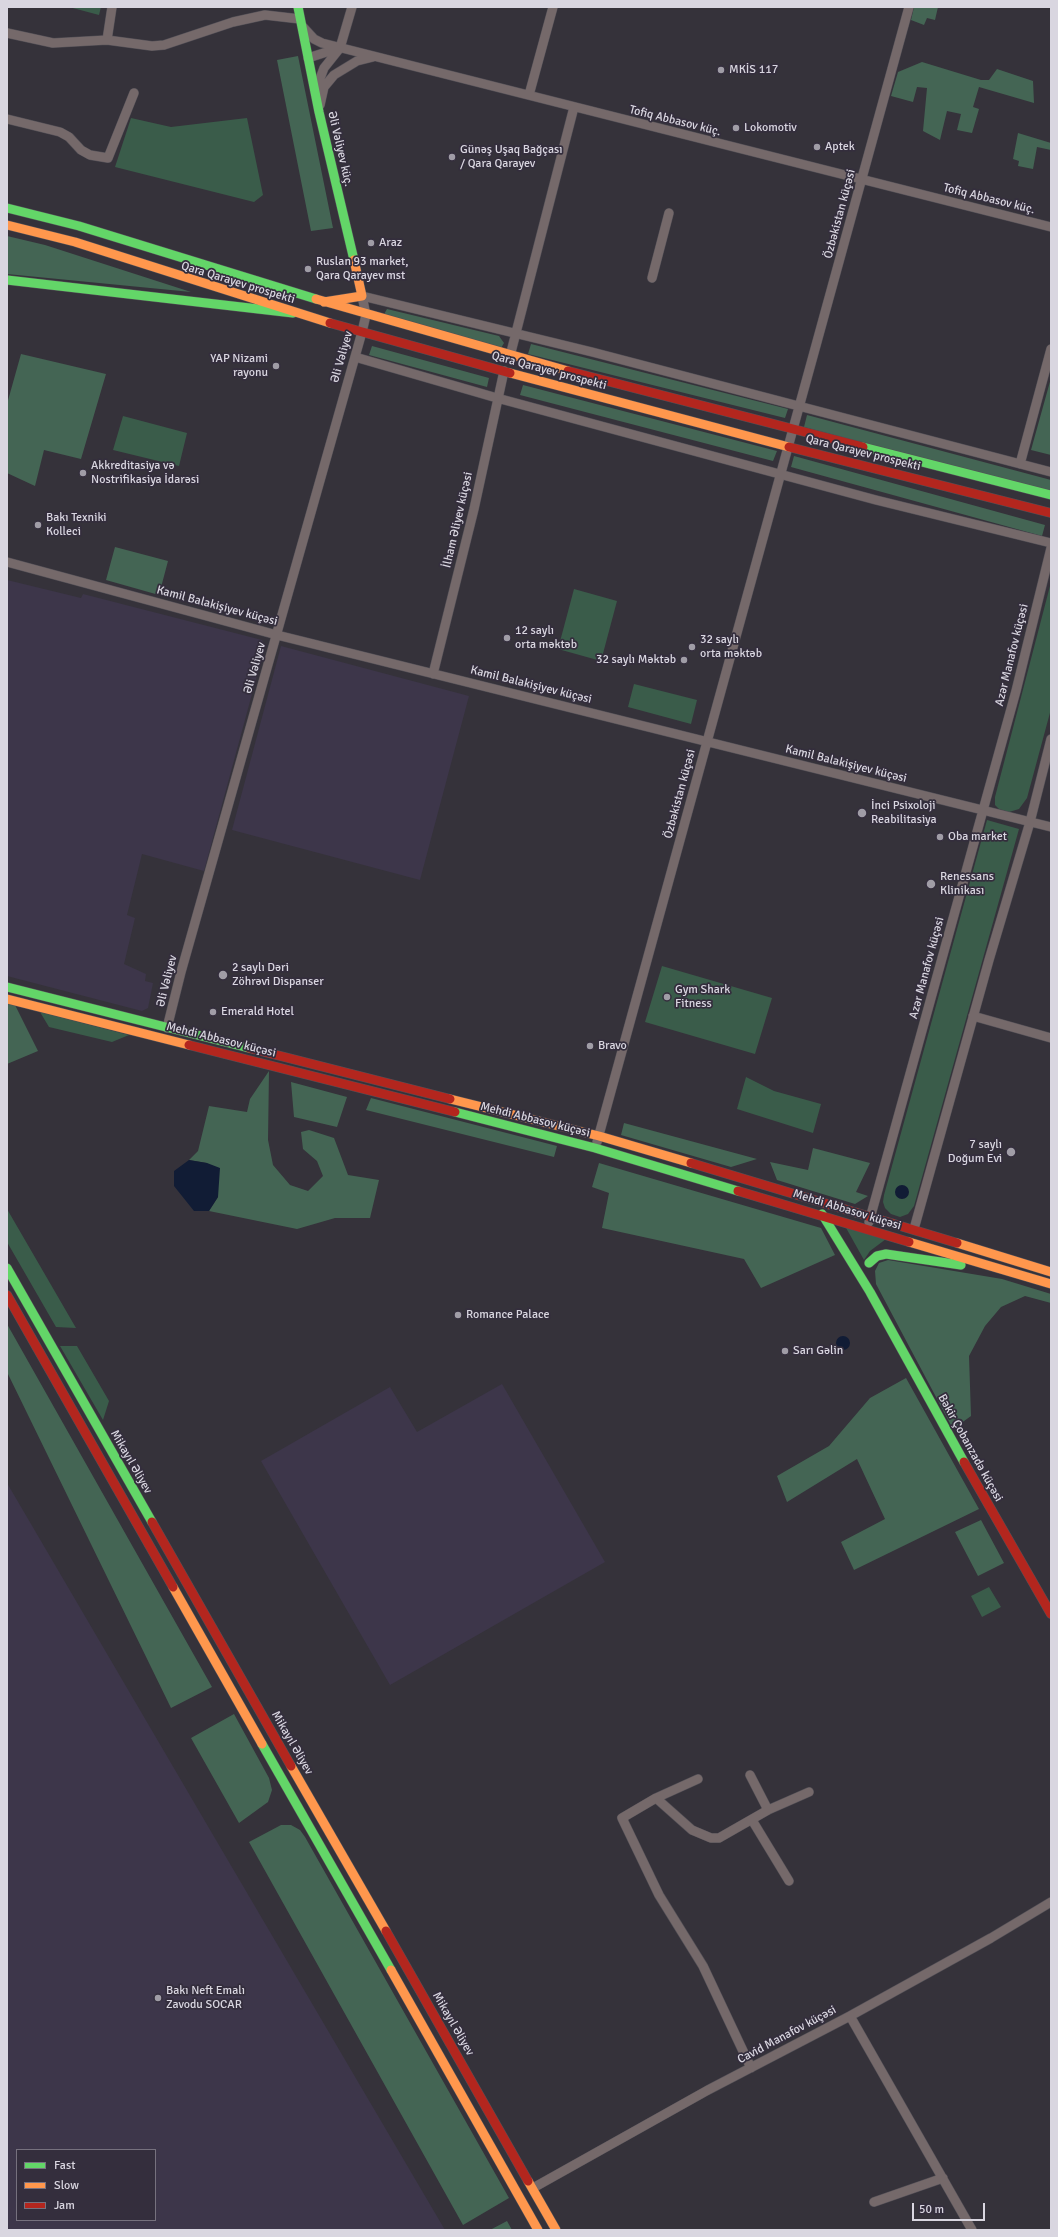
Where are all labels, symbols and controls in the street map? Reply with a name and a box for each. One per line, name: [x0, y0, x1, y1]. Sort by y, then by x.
place label: MKİS 117: [729, 63, 778, 77]
marker: MKİS 117: [716, 65, 726, 75]
street label: Tofiq Abbasov küç.: [628, 103, 722, 139]
street label: Əli Vəliyev küç.: [324, 110, 356, 188]
place label: Lokomotiv: [744, 121, 797, 135]
marker: Lokomotiv: [731, 123, 741, 133]
place label: Aptek: [825, 140, 855, 154]
marker: Aptek: [812, 142, 822, 152]
place label: Günəş Uşaq Bağçası / Qara Qarayev: [460, 143, 563, 171]
marker: Günəş Uşaq Bağçası / Qara Qarayev: [447, 152, 457, 162]
street label: Özbəkistan küçəsi: [821, 168, 859, 260]
street label: Tofiq Abbasov küç.: [942, 181, 1036, 217]
place label: Araz: [379, 236, 402, 250]
marker: Araz: [366, 238, 376, 248]
place label: Ruslan 93 market, Qara Qarayev mst: [316, 255, 408, 283]
street label: Qara Qarayev prospekti: [179, 259, 297, 307]
marker: Ruslan 93 market, Qara Qarayev mst: [303, 264, 313, 274]
street label: Əli Vəliyev: [328, 330, 356, 384]
street label: Qara Qarayev prospekti: [490, 349, 608, 393]
place label: YAP Nizami rayonu: [210, 352, 268, 380]
marker: YAP Nizami rayonu: [271, 361, 281, 371]
street label: Qara Qarayev prospekti: [804, 432, 922, 474]
place label: Akkreditasiya və Nostrifikasiya İdarəsi: [91, 459, 199, 487]
marker: Akkreditasiya və Nostrifikasiya İdarəsi: [78, 468, 88, 478]
street label: İlham Əliyev küçəsi: [440, 471, 476, 569]
place label: Bakı Texniki Kolleci: [46, 511, 107, 539]
marker: Bakı Texniki Kolleci: [33, 520, 43, 530]
street label: Kamil Balakişiyev küçəsi: [155, 583, 279, 629]
street label: Azər Manafov küçəsi: [992, 602, 1032, 708]
place label: 12 saylı orta məktəb: [515, 624, 577, 652]
marker: 12 saylı orta məktəb: [502, 633, 512, 643]
place label: 32 saylı orta məktəb: [700, 633, 762, 661]
street label: Əli Vəliyev: [241, 641, 269, 695]
marker: 32 saylı orta məktəb: [687, 642, 697, 652]
place label: 32 saylı Məktəb: [596, 653, 676, 667]
marker: 32 saylı Məktəb: [679, 655, 689, 665]
street label: Kamil Balakişiyev küçəsi: [469, 663, 593, 707]
street label: Kamil Balakişiyev küçəsi: [784, 742, 908, 786]
street label: Özbəkistan küçəsi: [661, 748, 699, 840]
place label: İnci Psixoloji Reabilitasiya: [871, 799, 937, 827]
marker: İnci Psixoloji Reabilitasiya: [856, 807, 868, 819]
place label: Oba market: [948, 830, 1007, 844]
marker: Oba market: [935, 832, 945, 842]
place label: Renessans Klinikası: [940, 870, 994, 898]
marker: Renessans Klinikası: [925, 878, 937, 890]
street label: Azər Manafov küçəsi: [906, 915, 948, 1021]
street label: Əli Vəliyev: [154, 954, 180, 1008]
place label: 2 saylı Dəri Zöhrəvi Dispanser: [232, 961, 324, 989]
marker: 2 saylı Dəri Zöhrəvi Dispanser: [217, 969, 229, 981]
place label: Gym Shark Fitness: [675, 983, 730, 1011]
marker: Gym Shark Fitness: [662, 992, 672, 1002]
place label: Emerald Hotel: [221, 1005, 294, 1019]
marker: Emerald Hotel: [208, 1007, 218, 1017]
street label: Mehdi Abbasov küçəsi: [165, 1019, 277, 1061]
place label: Bravo: [598, 1039, 627, 1053]
marker: Bravo: [585, 1041, 595, 1051]
street label: Mehdi Abbasov küçəsi: [479, 1099, 591, 1141]
place label: 7 saylı Doğum Evi: [948, 1138, 1002, 1166]
marker: 7 saylı Doğum Evi: [1005, 1146, 1017, 1158]
street label: Mehdi Abbasov küçəsi: [791, 1187, 903, 1233]
place label: Romance Palace: [466, 1308, 550, 1322]
marker: Romance Palace: [453, 1310, 463, 1320]
place label: Sarı Gəlin: [793, 1344, 843, 1358]
marker: Sarı Gəlin: [780, 1346, 790, 1356]
street label: Bəkir Çobanzadə küçəsi: [934, 1392, 1006, 1504]
street label: Mikayıl Əliyev: [107, 1428, 155, 1496]
street label: Mikayıl Əliyev: [268, 1709, 316, 1777]
place label: Bakı Neft Emalı Zavodu SOCAR: [166, 1984, 245, 2012]
street label: Mikayıl Əliyev: [429, 1990, 477, 2058]
marker: Bakı Neft Emalı Zavodu SOCAR: [153, 1993, 163, 2003]
street label: Cavid Manafov küçəsi: [735, 2003, 839, 2067]
legend: [16, 2149, 156, 2221]
text: Fast: [54, 2158, 75, 2173]
text: Slow: [54, 2178, 79, 2193]
scale bar: [914, 2195, 987, 2221]
text: Jam: [54, 2198, 75, 2213]
text: 50 m: [919, 2202, 944, 2217]

